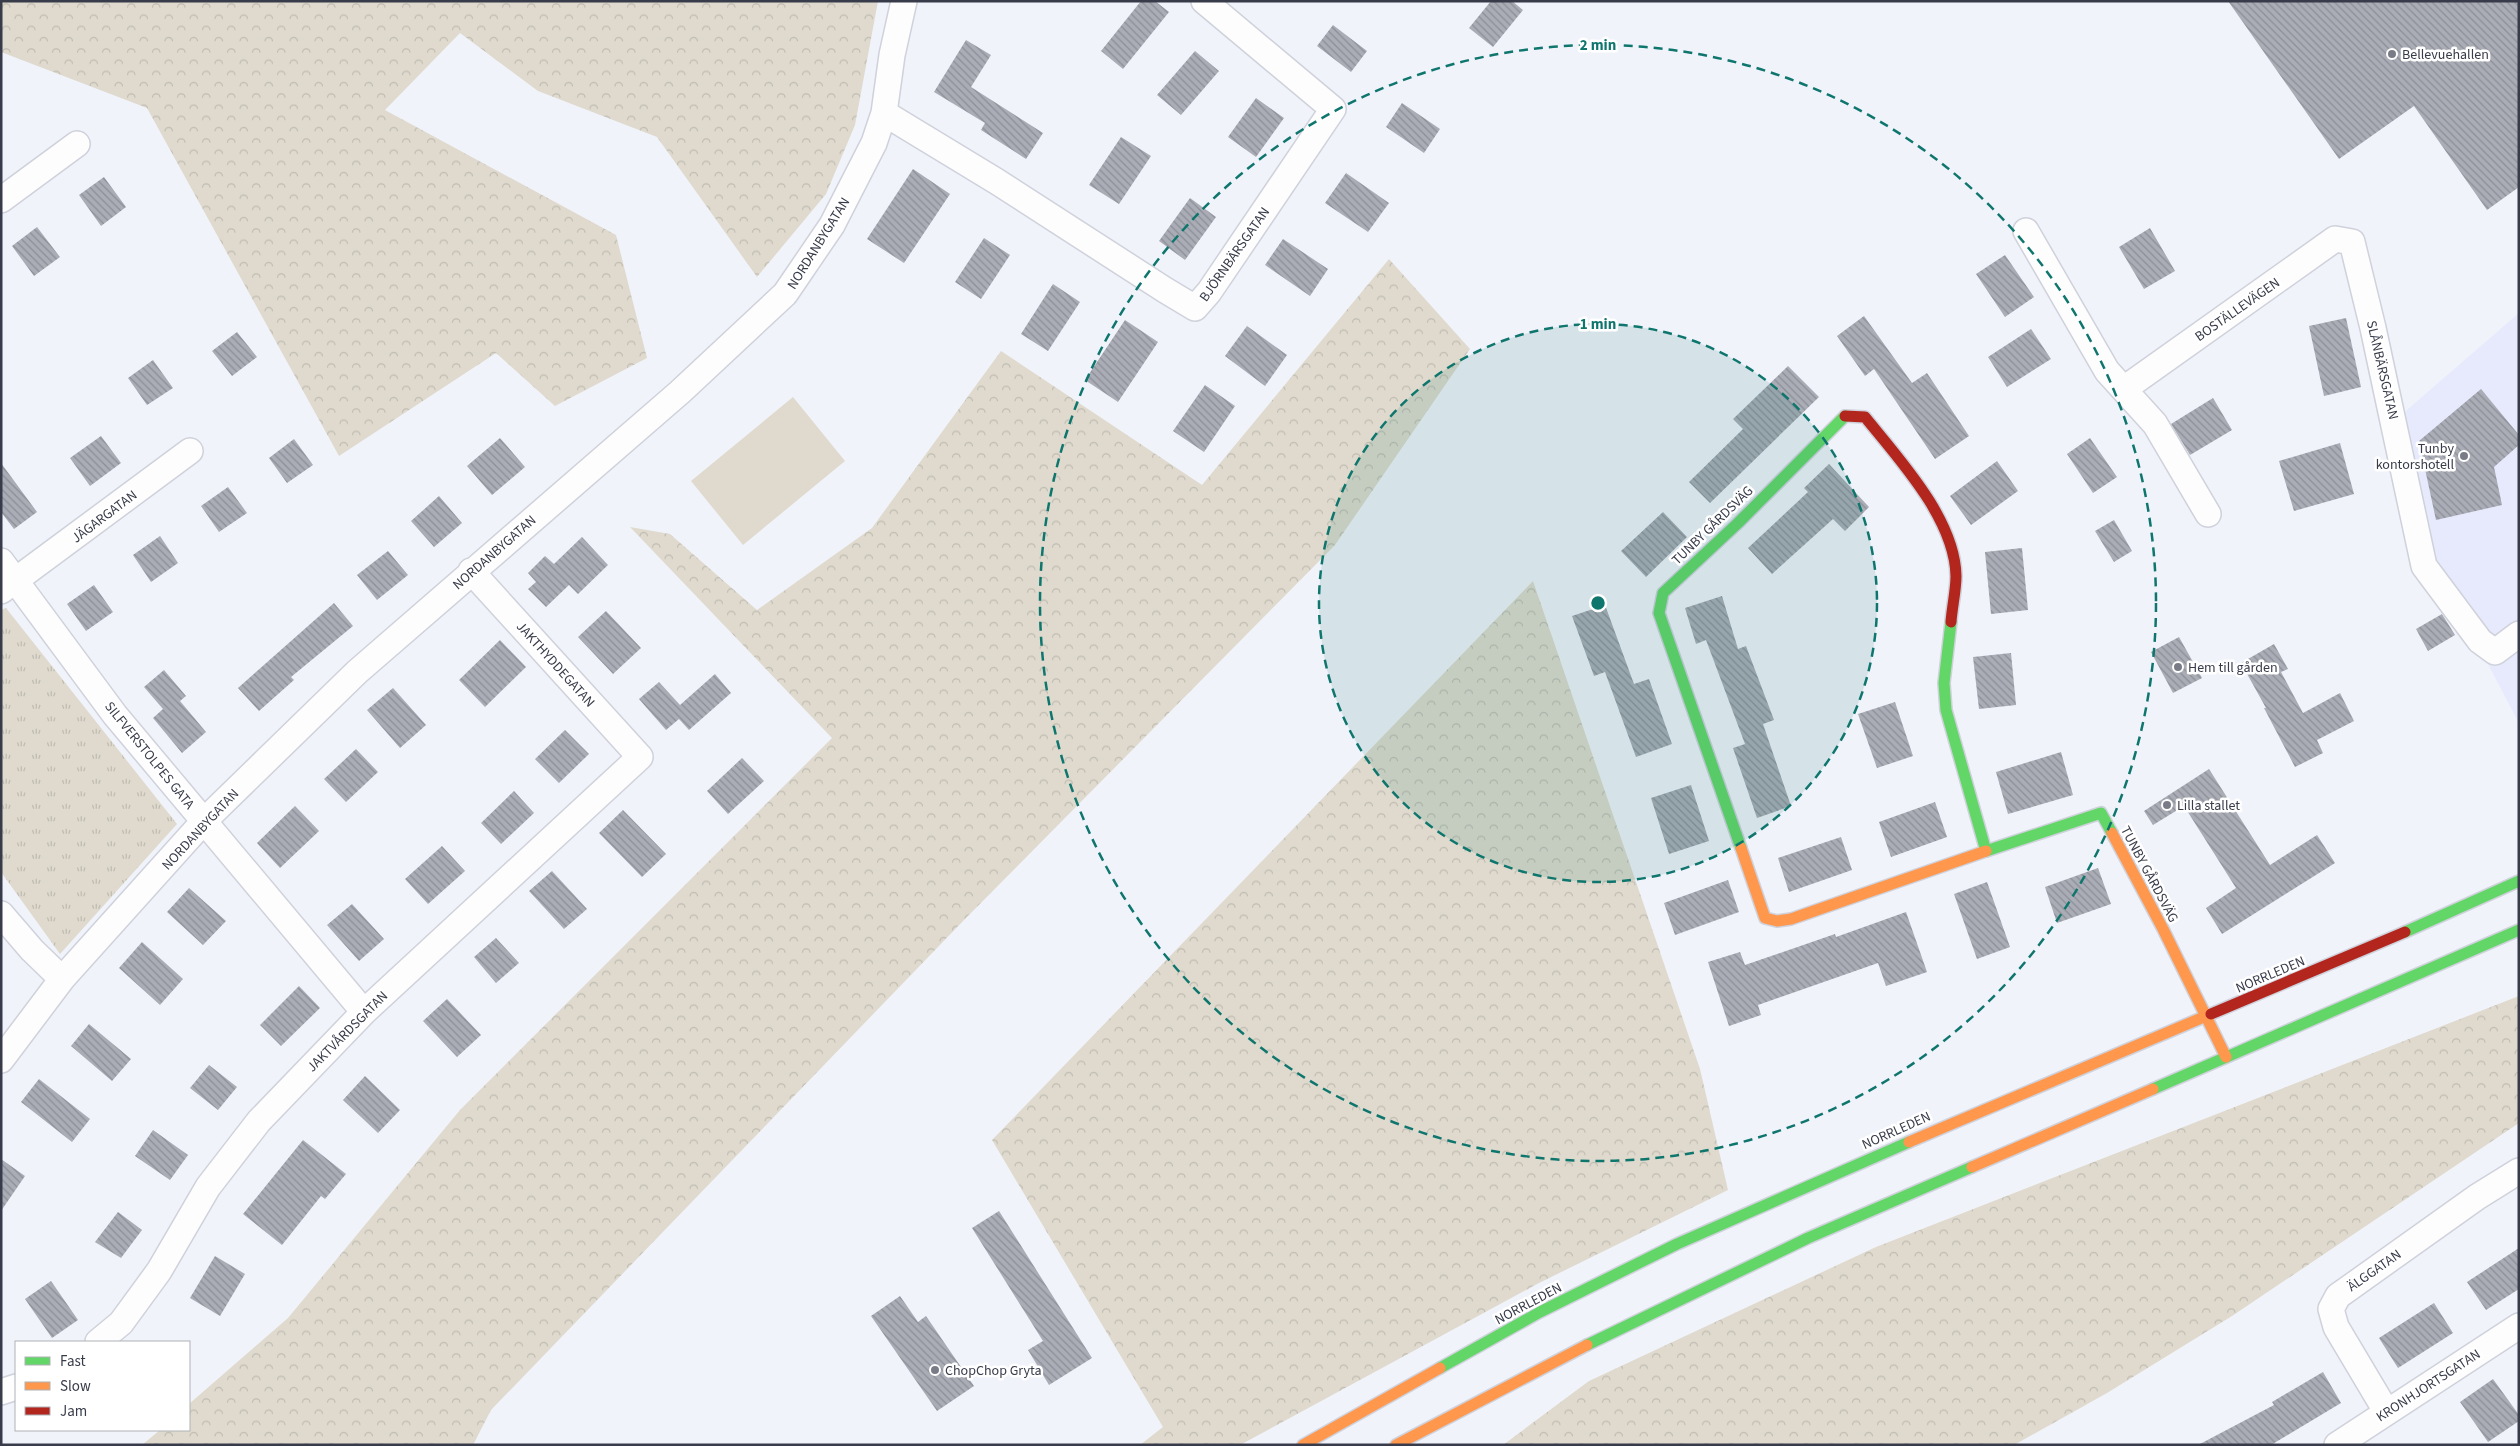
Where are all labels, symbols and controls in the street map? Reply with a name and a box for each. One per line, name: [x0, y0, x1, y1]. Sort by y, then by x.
text: 2 min: [1580, 35, 1616, 56]
place label: Bellevuehallen: [2402, 45, 2489, 65]
marker: Bellevuehallen: [2386, 48, 2398, 60]
street label: NORDANBYGATAN: [783, 194, 855, 293]
street label: BJÖRNBÄRSGATAN: [1195, 203, 1275, 306]
street label: BOSTÄLLEVÄGEN: [2191, 273, 2284, 347]
text: 1 min: [1580, 314, 1616, 335]
street label: SLÅNBÄRSGATAN: [2361, 319, 2403, 422]
place label: Tunby kontorshotell: [2376, 439, 2454, 475]
marker: Tunby kontorshotell: [2458, 450, 2470, 462]
street label: TUNBY GÅRDSVÄG: [1667, 482, 1758, 570]
street label: JÄGARGATAN: [68, 486, 142, 548]
street label: NORDANBYGATAN: [448, 511, 541, 595]
centre of rings: [1589, 594, 1607, 612]
street label: JAKTHYDDEGATAN: [511, 617, 599, 712]
place label: Hem till gården: [2188, 658, 2278, 678]
marker: Hem till gården: [2172, 661, 2184, 673]
street label: SILFVERSTOLPES GATA: [100, 698, 199, 814]
street label: NORDANBYGATAN: [158, 784, 244, 875]
place label: Lilla stallet: [2177, 796, 2240, 816]
marker: Lilla stallet: [2161, 799, 2173, 811]
street label: TUNBY GÅRDSVÄG: [2115, 823, 2183, 926]
street label: NORRLEDEN: [2233, 951, 2308, 998]
street label: JAKTVÅRDSGATAN: [303, 987, 393, 1077]
street label: NORRLEDEN: [1859, 1107, 1934, 1155]
street label: ÄLGGATAN: [2344, 1245, 2406, 1297]
street label: NORRLEDEN: [1491, 1278, 1566, 1330]
legend: [15, 1341, 190, 1431]
street label: KRONHJORTSGATAN: [2372, 1345, 2485, 1427]
text: Fast: [60, 1351, 86, 1372]
place label: ChopChop Gryta: [945, 1361, 1042, 1381]
marker: ChopChop Gryta: [929, 1364, 941, 1376]
text: Slow: [60, 1376, 91, 1397]
text: Jam: [60, 1401, 87, 1422]

